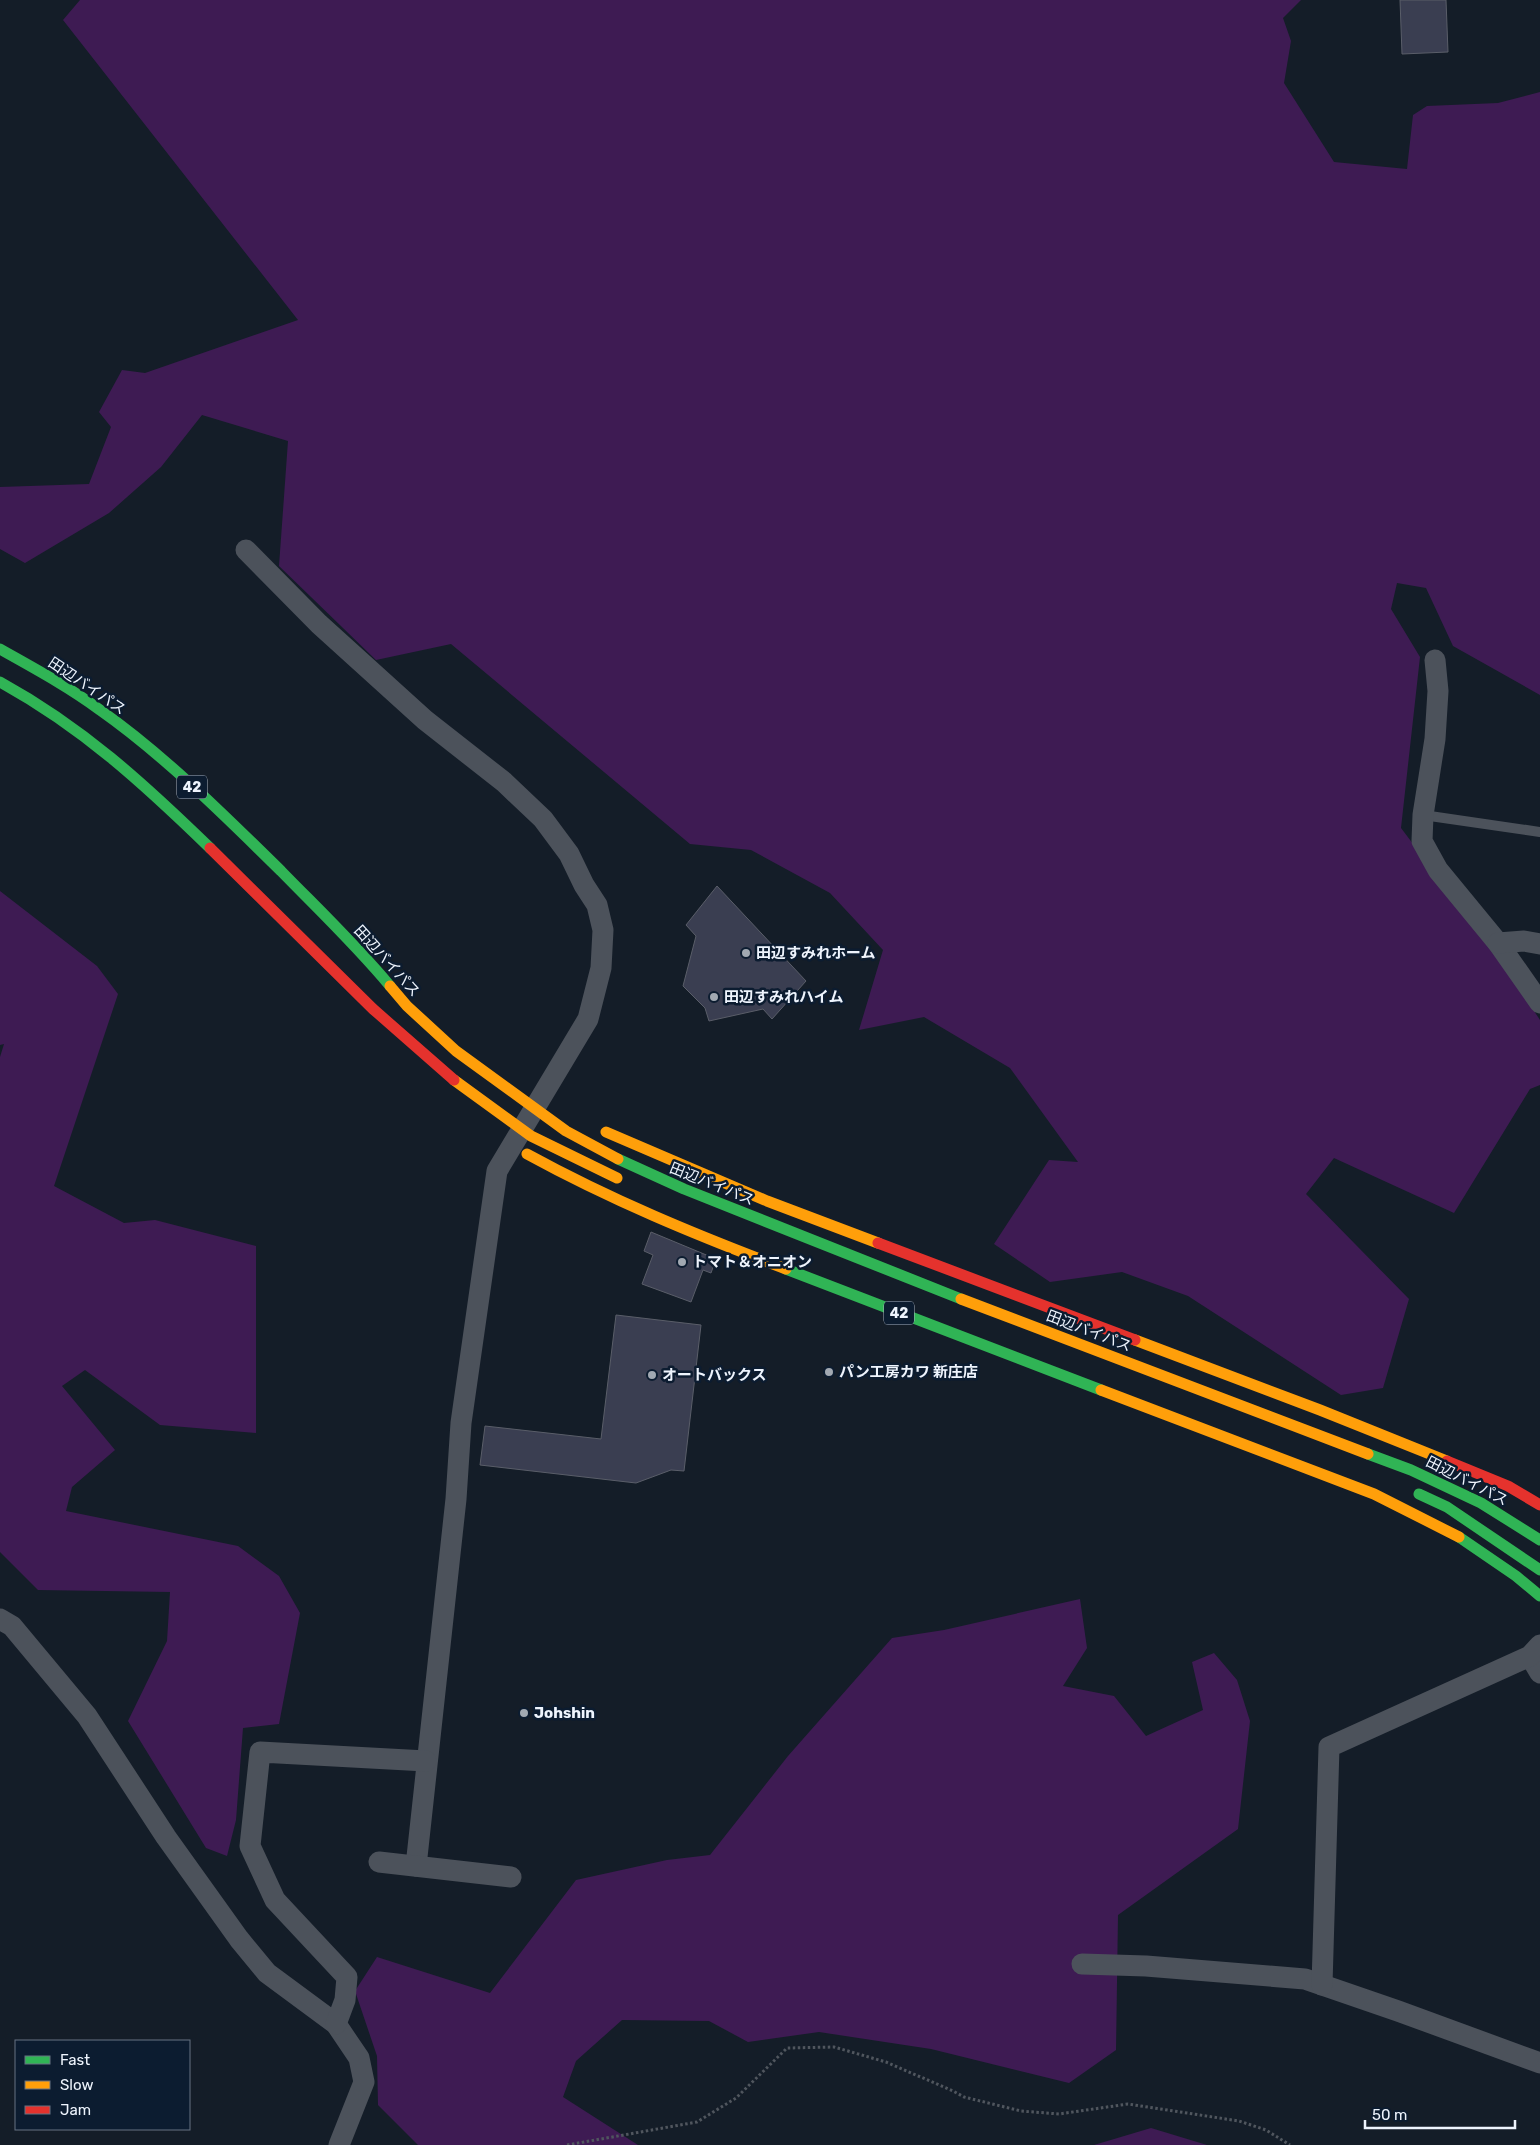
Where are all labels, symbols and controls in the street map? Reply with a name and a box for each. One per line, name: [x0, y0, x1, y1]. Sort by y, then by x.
street label: 田辺バイパス: [45, 653, 129, 719]
road number: 42: [177, 776, 207, 799]
street label: 田辺バイパス: [350, 922, 424, 1000]
place label: 田辺すみれホーム: [756, 944, 876, 962]
marker: 田辺すみれホーム: [740, 947, 752, 959]
place label: 田辺すみれハイム: [724, 988, 843, 1006]
marker: 田辺すみれハイム: [708, 991, 720, 1003]
street label: 田辺バイパス: [667, 1159, 757, 1209]
place label: トマト＆オニオン: [692, 1253, 812, 1271]
marker: トマト＆オニオン: [676, 1256, 688, 1268]
road number: 42: [884, 1302, 914, 1325]
street label: 田辺バイパス: [1044, 1307, 1134, 1355]
place label: パン工房カワ 新庄店: [839, 1363, 978, 1381]
place label: オートバックス: [662, 1366, 767, 1384]
marker: パン工房カワ 新庄店: [823, 1366, 835, 1378]
marker: オートバックス: [646, 1369, 658, 1381]
street label: 田辺バイパス: [1423, 1453, 1511, 1509]
place label: Johshin: [534, 1704, 595, 1722]
marker: Johshin: [518, 1707, 530, 1719]
legend: [15, 2040, 190, 2130]
text: Fast: [60, 2051, 90, 2069]
text: Slow: [60, 2076, 93, 2094]
scale bar: [1365, 2098, 1515, 2130]
text: Jam: [60, 2101, 91, 2119]
text: 50 m: [1372, 2106, 1407, 2124]

